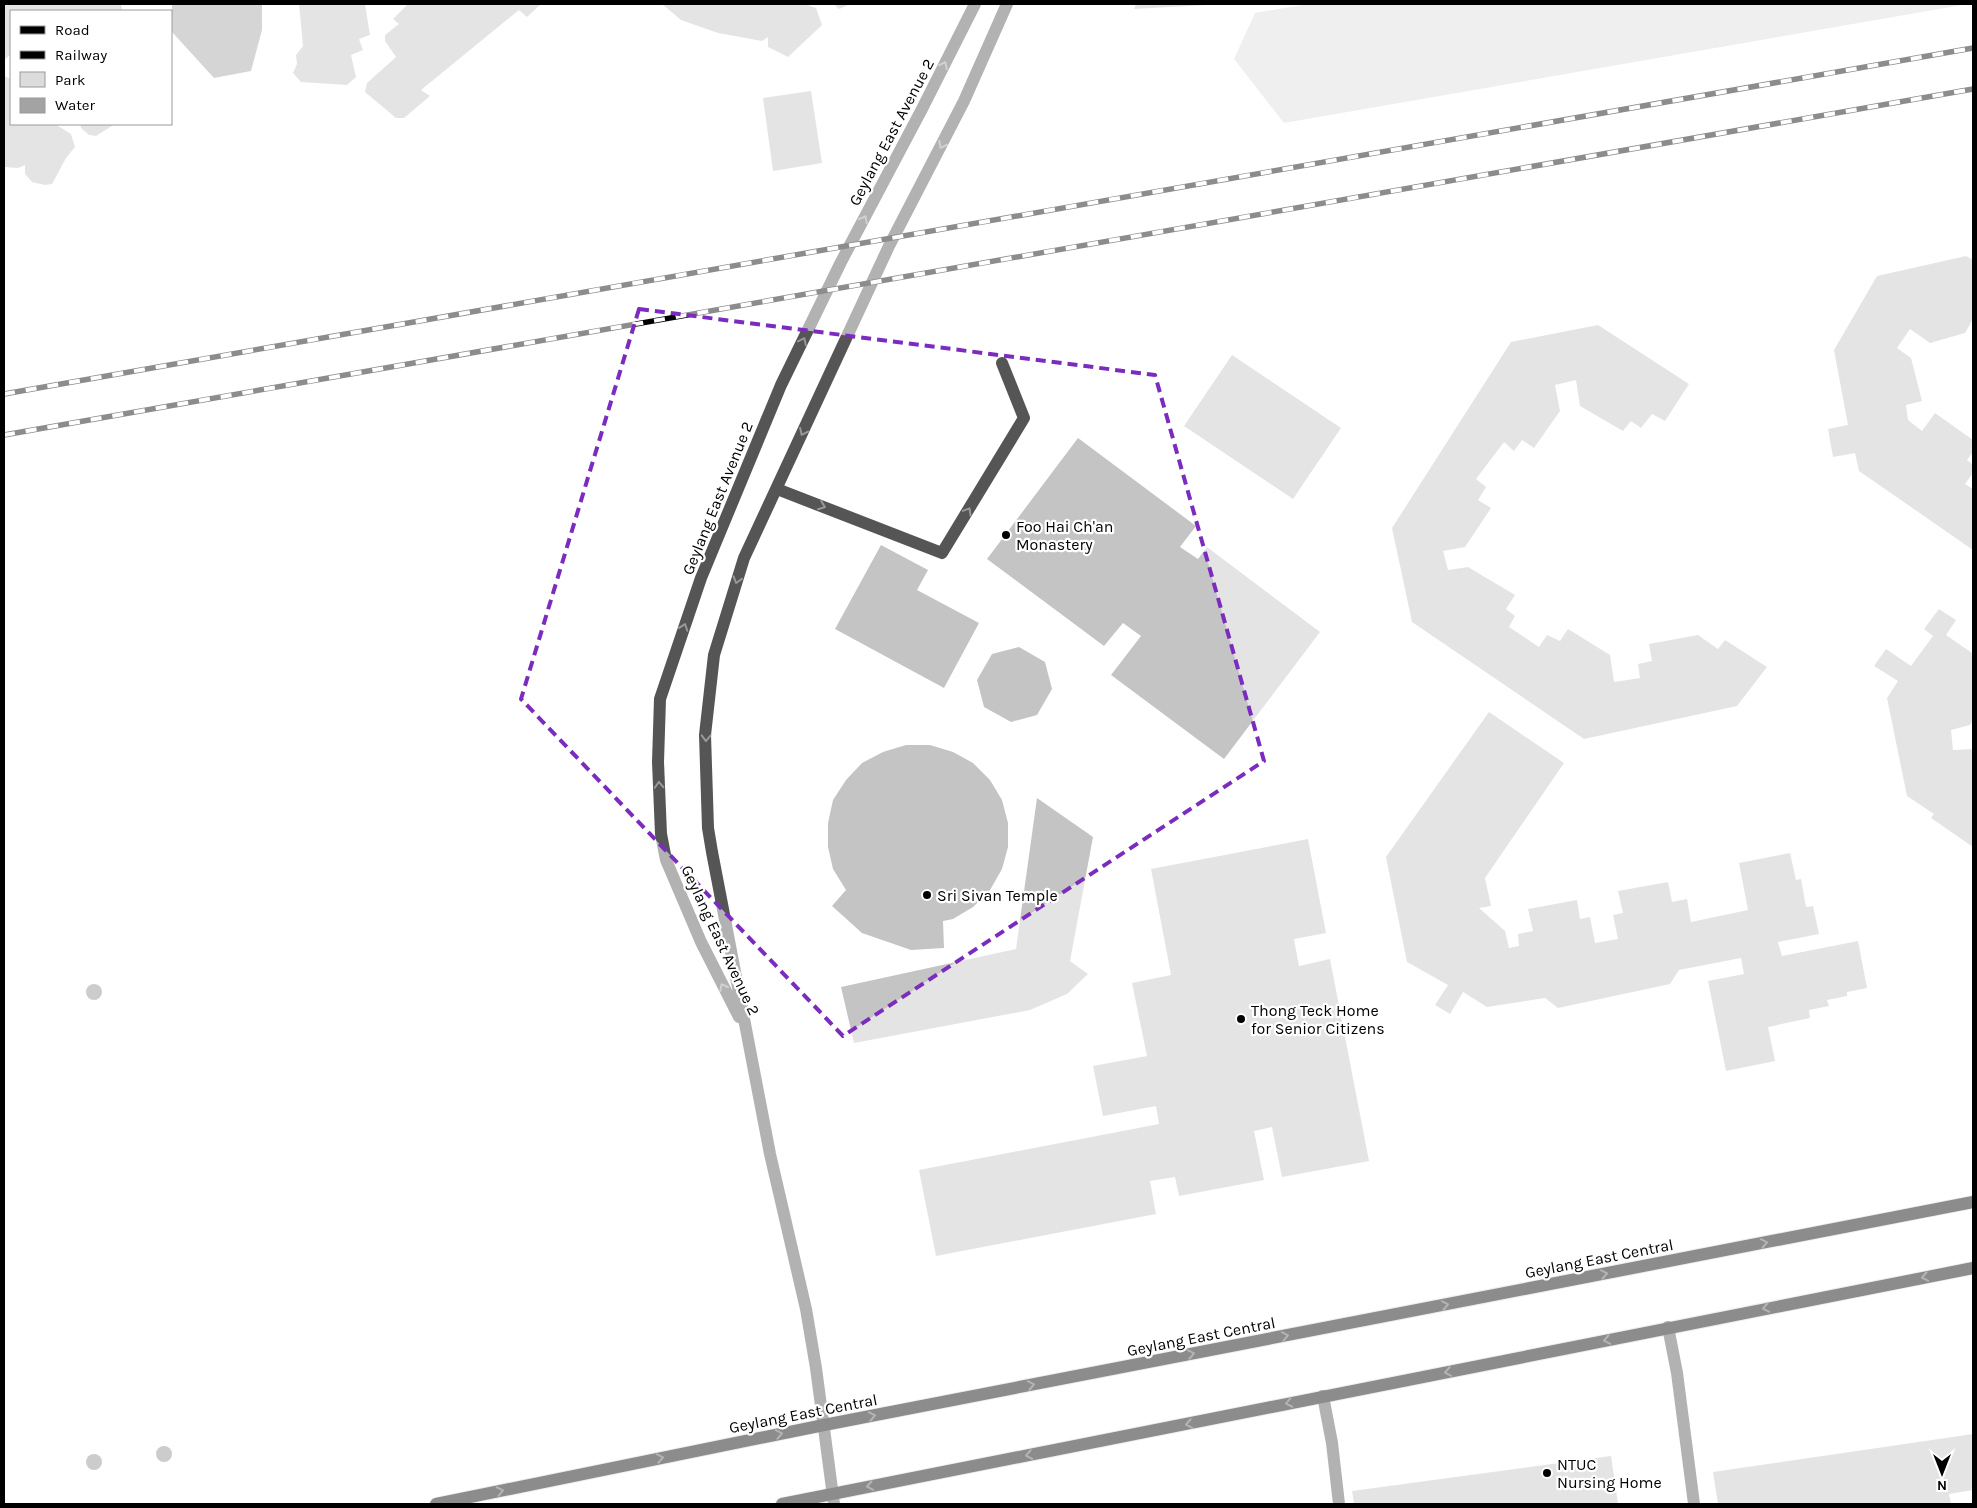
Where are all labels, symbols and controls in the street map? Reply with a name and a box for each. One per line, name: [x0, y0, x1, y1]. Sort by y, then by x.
legend: [10, 10, 172, 125]
text: Road: [55, 21, 90, 39]
text: Railway: [55, 46, 107, 64]
street label: Geylang East Avenue 2: [845, 56, 938, 209]
one-way arrow: [938, 62, 948, 71]
text: Park: [55, 71, 85, 89]
text: Water: [55, 96, 96, 114]
one-way arrow: [937, 140, 948, 149]
one-way arrow: [857, 216, 867, 225]
one-way arrow: [796, 338, 806, 347]
street label: Geylang East Avenue 2: [678, 419, 757, 578]
one-way arrow: [799, 427, 810, 436]
one-way arrow: [818, 500, 826, 510]
one-way arrow: [961, 508, 971, 517]
place label: Foo Hai Ch'an Monastery: [1016, 517, 1113, 554]
marker: Foo Hai Ch'an Monastery: [1000, 529, 1012, 541]
one-way arrow: [733, 575, 743, 584]
one-way arrow: [679, 623, 689, 631]
one-way arrow: [701, 735, 711, 743]
one-way arrow: [653, 781, 664, 789]
street label: Geylang East Avenue 2: [677, 862, 764, 1018]
place label: Sri Sivan Temple: [937, 886, 1058, 905]
marker: Sri Sivan Temple: [921, 889, 933, 901]
one-way arrow: [719, 983, 729, 992]
place label: Thong Teck Home for Senior Citizens: [1251, 1001, 1385, 1038]
marker: Thong Teck Home for Senior Citizens: [1235, 1013, 1247, 1025]
street label: Geylang East Central: [1523, 1235, 1675, 1282]
one-way arrow: [1759, 1238, 1768, 1249]
one-way arrow: [1600, 1269, 1609, 1280]
one-way arrow: [1921, 1271, 1930, 1282]
one-way arrow: [1440, 1300, 1449, 1311]
one-way arrow: [1762, 1303, 1770, 1313]
street label: Geylang East Central: [1125, 1313, 1277, 1360]
one-way arrow: [1281, 1331, 1290, 1341]
one-way arrow: [1602, 1335, 1611, 1345]
one-way arrow: [1186, 1349, 1195, 1360]
one-way arrow: [1444, 1366, 1452, 1376]
one-way arrow: [1027, 1381, 1036, 1391]
street label: Geylang East Central: [727, 1390, 879, 1437]
one-way arrow: [1284, 1397, 1293, 1408]
one-way arrow: [867, 1412, 876, 1422]
one-way arrow: [1184, 1418, 1193, 1428]
one-way arrow: [774, 1430, 783, 1440]
north arrow: [1917, 1448, 1967, 1498]
one-way arrow: [1025, 1449, 1034, 1460]
one-way arrow: [655, 1454, 664, 1464]
place label: NTUC Nursing Home: [1557, 1455, 1662, 1492]
marker: NTUC Nursing Home: [1541, 1467, 1553, 1479]
text: N: [1937, 1477, 1947, 1494]
one-way arrow: [865, 1481, 874, 1491]
one-way arrow: [496, 1486, 505, 1497]

